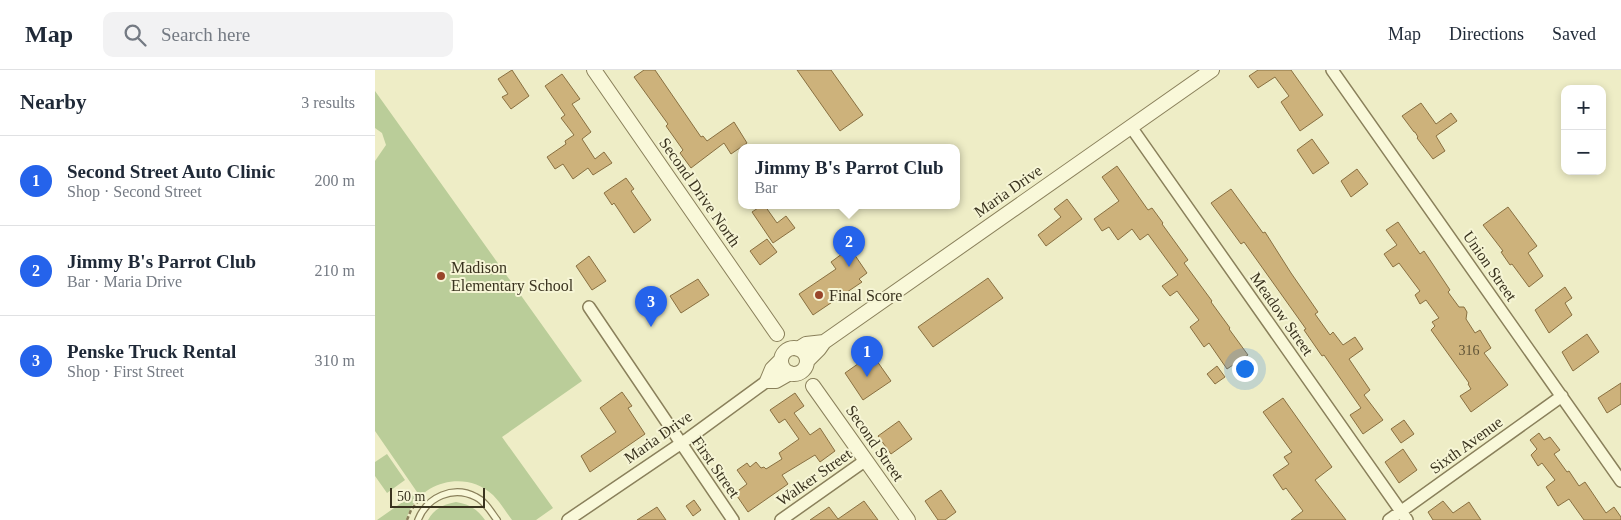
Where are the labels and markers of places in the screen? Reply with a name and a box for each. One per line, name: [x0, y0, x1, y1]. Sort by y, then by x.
pin: 2: [833, 226, 865, 267]
place label: Madison Elementary School: [451, 259, 574, 295]
marker: Madison Elementary School: [435, 270, 447, 282]
pin: 3: [635, 286, 667, 327]
place label: Final Score: [829, 287, 902, 304]
marker: Final Score: [813, 289, 825, 301]
pin: 1: [851, 336, 883, 377]

